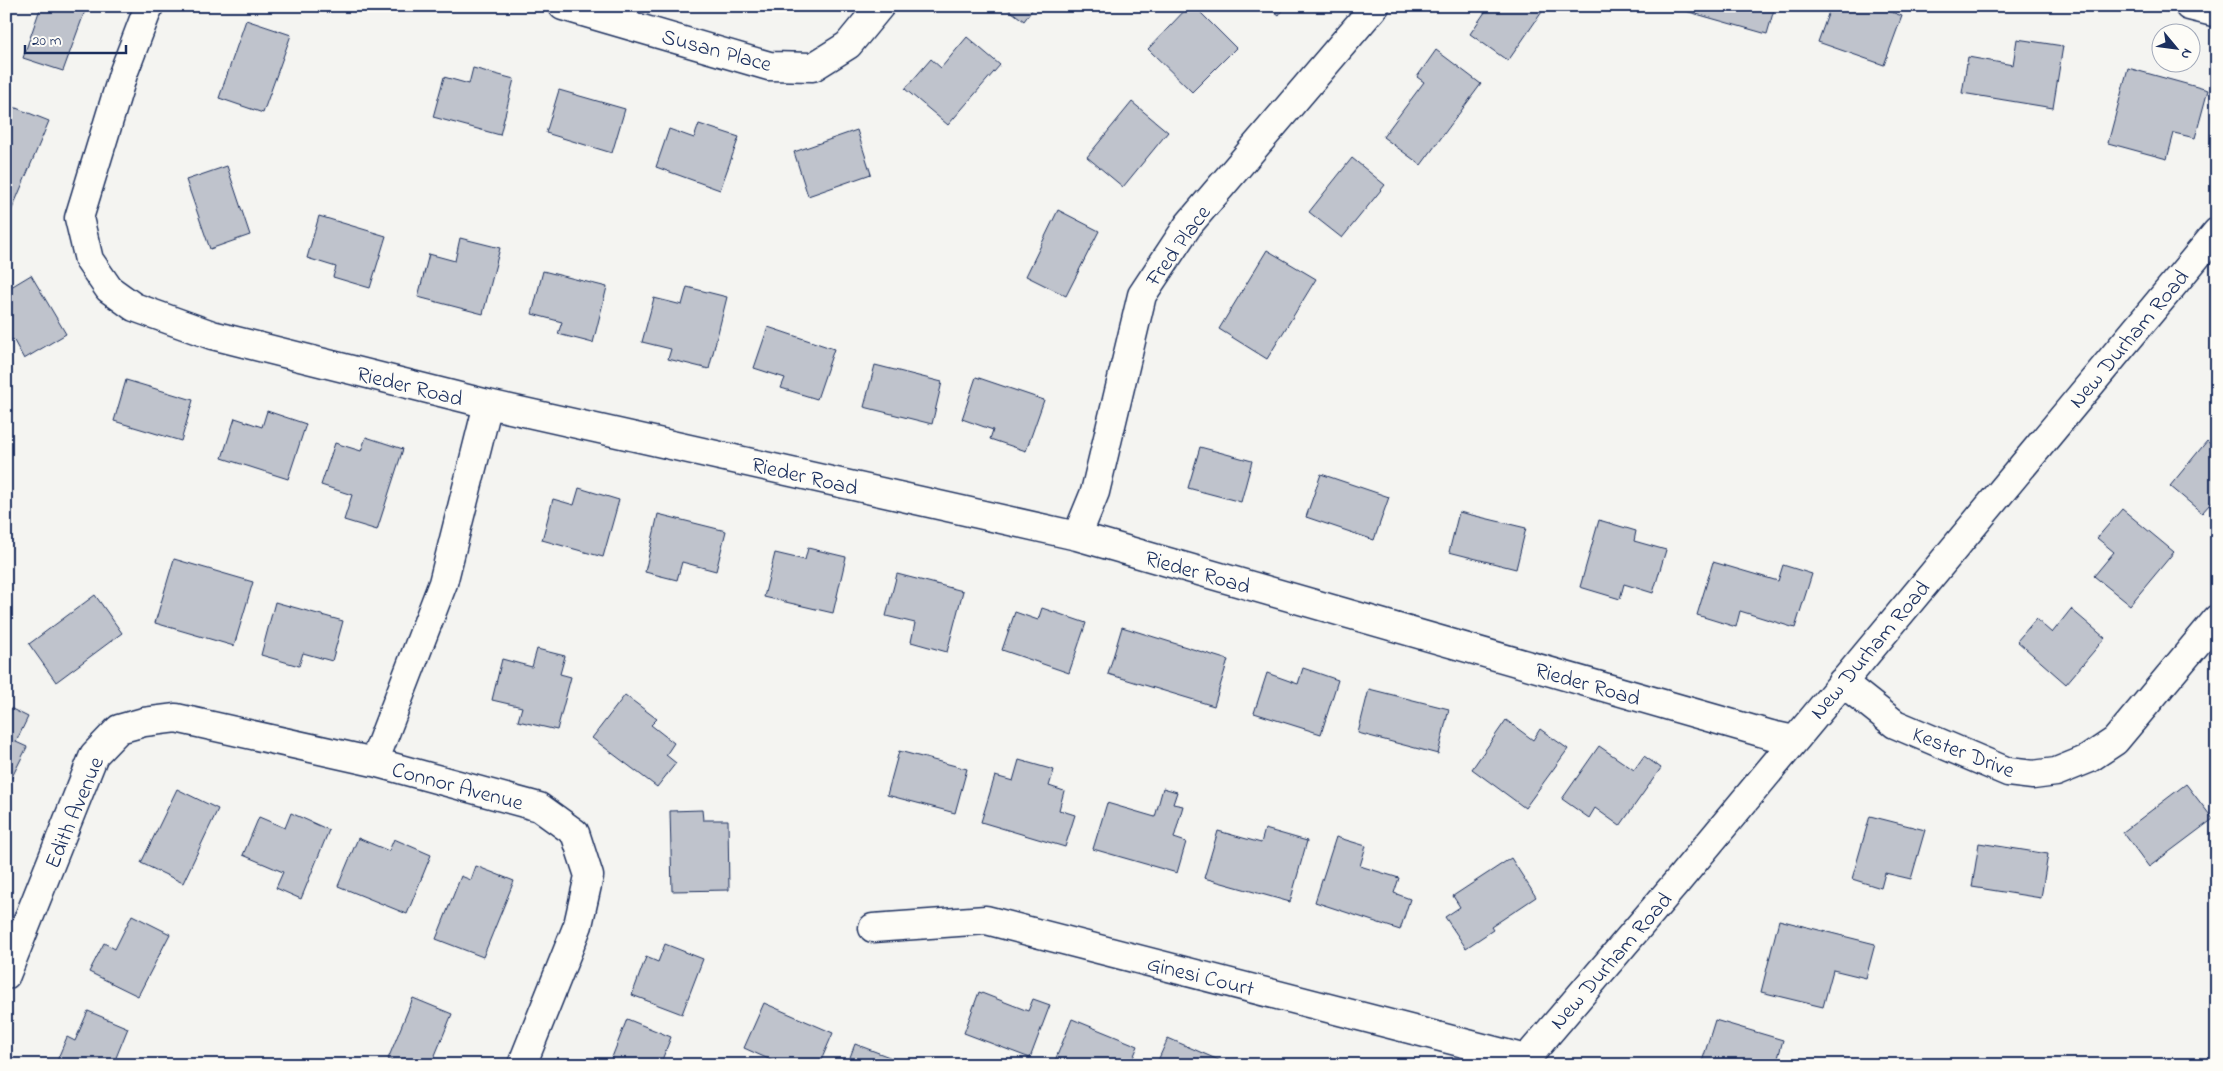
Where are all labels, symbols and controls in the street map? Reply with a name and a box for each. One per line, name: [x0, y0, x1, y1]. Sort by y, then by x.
scale bar: [25, 22, 126, 54]
street label: Susan Place: [658, 22, 775, 82]
north arrow: [2150, 22, 2200, 72]
text: 20 m: [32, 30, 62, 52]
text: N: [2175, 44, 2198, 63]
street label: Fred Place: [1138, 199, 1220, 295]
street label: New Durham Road: [2062, 263, 2198, 416]
street label: Rieder Road: [353, 359, 466, 417]
street label: Rieder Road: [748, 450, 861, 506]
street label: Rieder Road: [1141, 544, 1254, 604]
street label: New Durham Road: [1803, 574, 1939, 727]
street label: Rieder Road: [1531, 656, 1644, 716]
street label: Kester Drive: [1907, 720, 2019, 788]
street label: Edith Avenue: [38, 752, 114, 874]
street label: Connor Avenue: [388, 755, 527, 821]
street label: New Durham Road: [1543, 886, 1681, 1038]
street label: Ginesi Court: [1143, 949, 1258, 1007]

